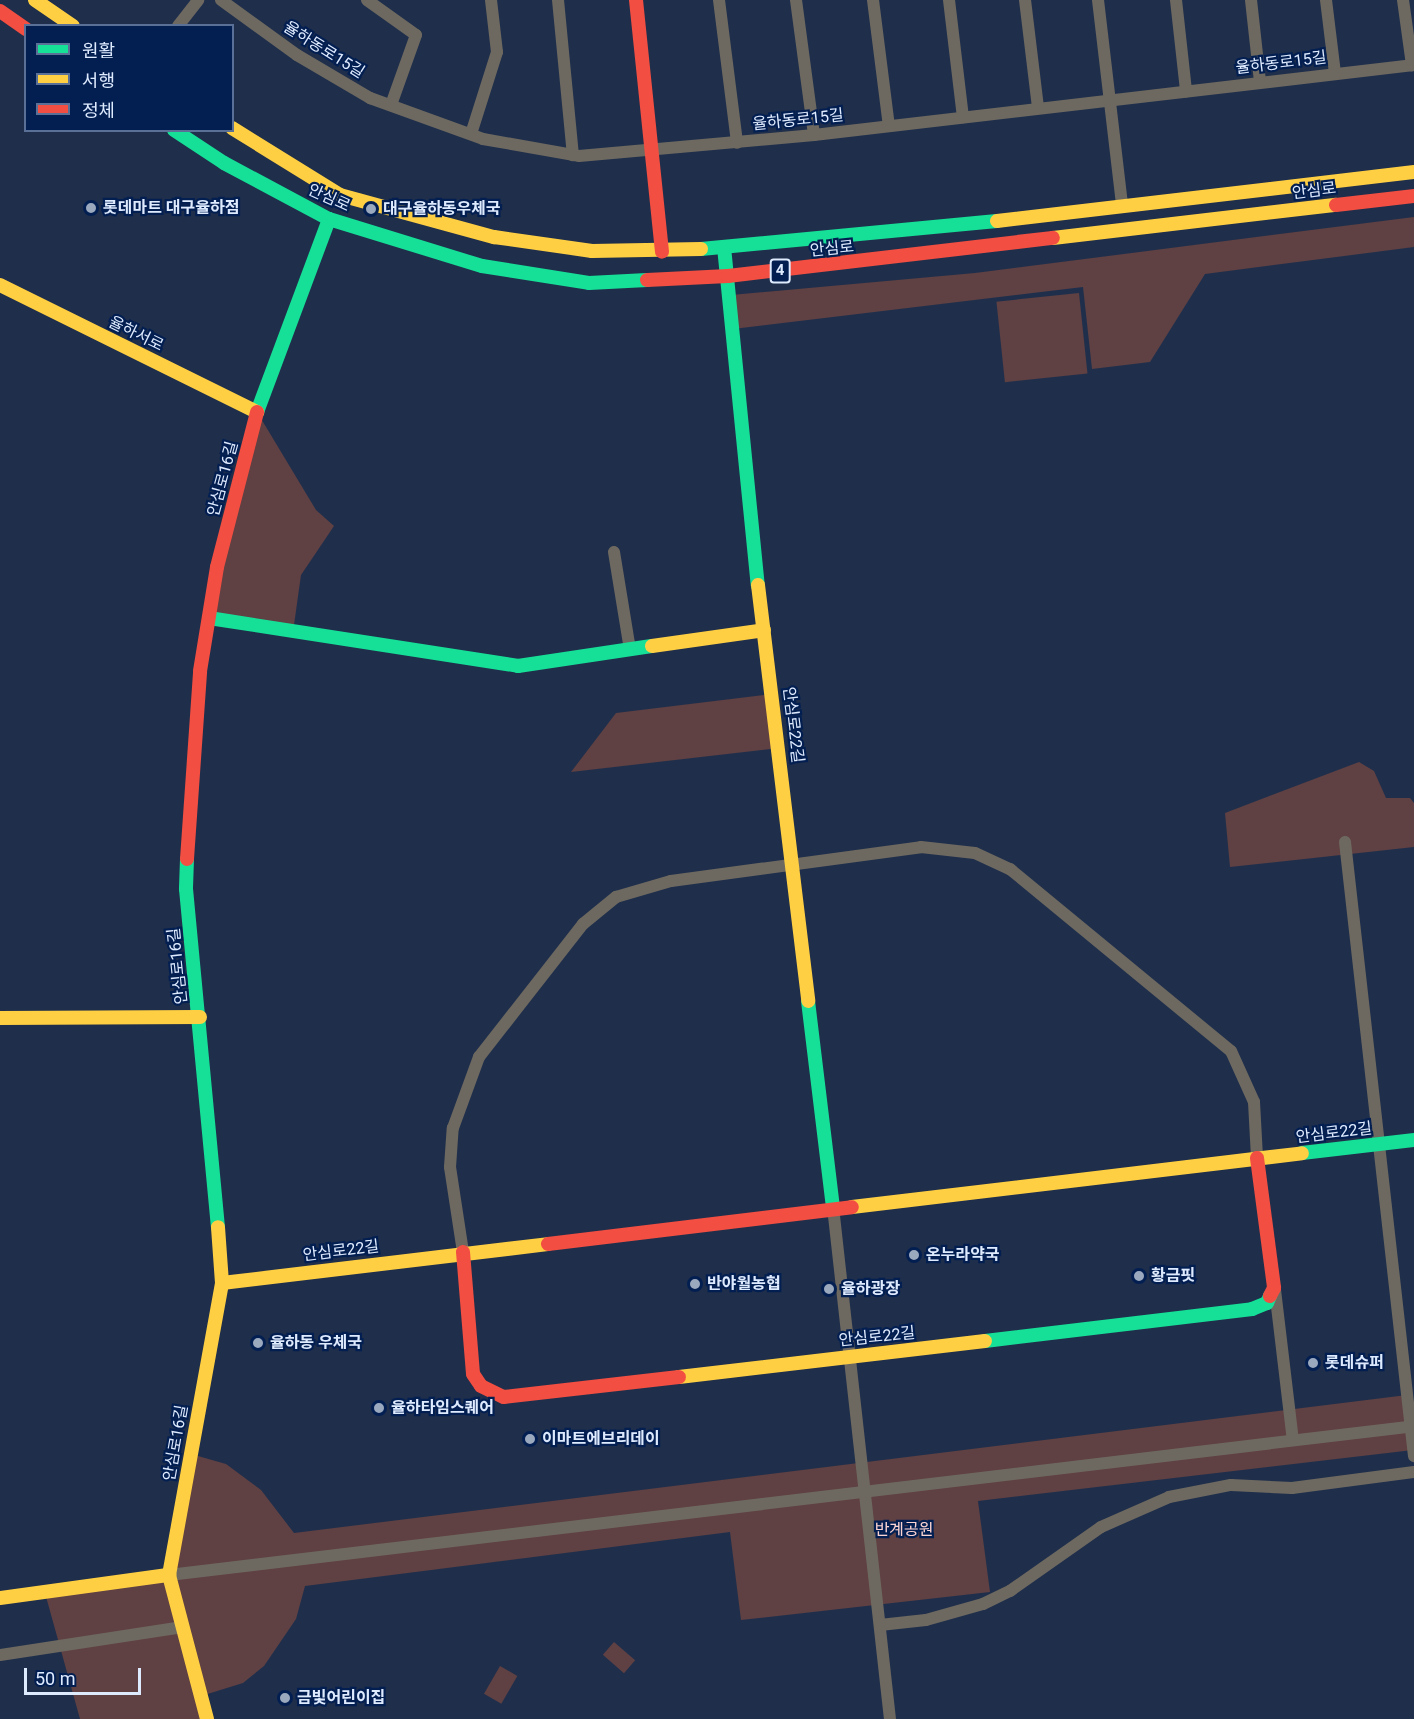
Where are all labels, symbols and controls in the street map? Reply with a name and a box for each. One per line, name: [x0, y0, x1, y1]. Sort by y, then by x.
street label: 율하동로15길: [280, 18, 368, 82]
legend: [24, 24, 234, 132]
text: 원활: [82, 40, 115, 61]
street label: 율하동로15길: [1234, 48, 1328, 78]
text: 서행: [82, 70, 115, 91]
text: 정체: [82, 100, 115, 121]
street label: 율하동로15길: [751, 106, 845, 134]
street label: 안심로: [1291, 179, 1337, 203]
street label: 안심로: [305, 180, 353, 216]
place label: 롯데마트 대구율하점: [103, 198, 239, 218]
place label: 대구율하동우체국: [383, 199, 501, 219]
marker: 롯데마트 대구율하점: [84, 201, 98, 215]
marker: 대구율하동우체국: [364, 202, 378, 216]
street label: 안심로: [809, 237, 855, 261]
road number: 4: [770, 259, 790, 283]
street label: 율하서로: [105, 312, 167, 356]
street label: 안심로16길: [204, 439, 242, 519]
street label: 안심로22길: [779, 686, 807, 764]
street label: 안심로16길: [164, 927, 192, 1005]
street label: 안심로22길: [1295, 1119, 1373, 1147]
street label: 안심로22길: [302, 1237, 380, 1265]
place label: 온누라약국: [926, 1245, 1000, 1265]
marker: 온누라약국: [907, 1248, 921, 1262]
place label: 황금핏: [1151, 1266, 1195, 1286]
marker: 황금핏: [1132, 1269, 1146, 1283]
place label: 반야월농협: [707, 1274, 781, 1294]
marker: 반야월농협: [688, 1277, 702, 1291]
place label: 율하광장: [841, 1279, 900, 1299]
marker: 율하광장: [822, 1282, 836, 1296]
street label: 안심로22길: [838, 1323, 916, 1351]
place label: 율하동 우체국: [270, 1333, 362, 1353]
marker: 율하동 우체국: [251, 1336, 265, 1350]
place label: 롯데슈퍼: [1325, 1353, 1384, 1373]
marker: 롯데슈퍼: [1306, 1356, 1320, 1370]
place label: 율하타임스퀘어: [391, 1398, 494, 1418]
marker: 율하타임스퀘어: [372, 1401, 386, 1415]
street label: 안심로16길: [160, 1403, 192, 1483]
place label: 이마트에브리데이: [542, 1429, 660, 1449]
marker: 이마트에브리데이: [523, 1432, 537, 1446]
park label: 반계공원: [875, 1520, 933, 1540]
scale bar: [27, 1656, 144, 1694]
text: 50 m: [35, 1668, 75, 1689]
place label: 금빛어린이집: [297, 1688, 385, 1708]
marker: 금빛어린이집: [278, 1691, 292, 1705]

